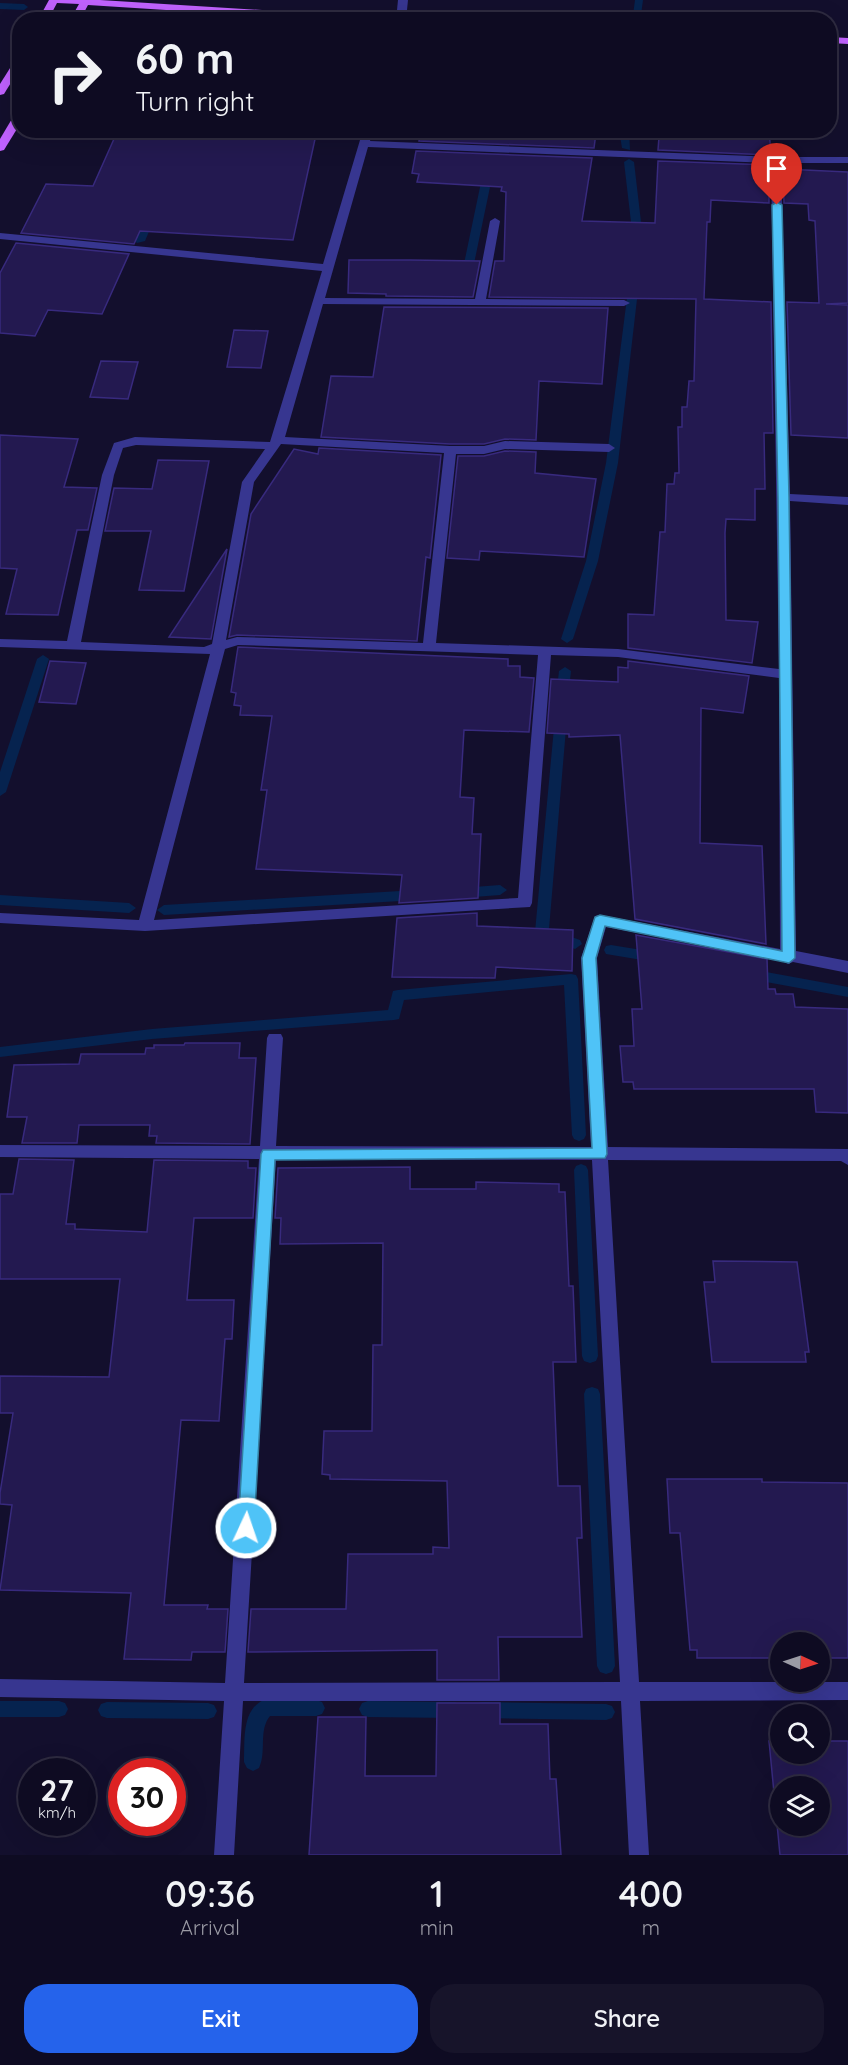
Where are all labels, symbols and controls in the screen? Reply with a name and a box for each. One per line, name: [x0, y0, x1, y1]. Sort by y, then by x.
text: 60 m: [135, 32, 235, 85]
icon: right: [36, 36, 114, 114]
text: Turn right: [135, 84, 254, 118]
pin: [751, 143, 802, 205]
icon: arrive: [760, 152, 793, 185]
position arrow: [214, 1496, 278, 1560]
north arrow: [770, 1632, 830, 1692]
map controls: [770, 1632, 830, 1836]
button: search: [770, 1704, 830, 1764]
speed limit sign: 30: [108, 1758, 186, 1836]
text: 27: [40, 1771, 74, 1809]
button: layers: [770, 1776, 830, 1836]
text: km/h: [38, 1803, 76, 1822]
text: 09:36: [165, 1871, 255, 1916]
text: 1: [430, 1871, 444, 1916]
text: 400: [619, 1871, 683, 1916]
text: Arrival: [180, 1915, 240, 1940]
text: min: [420, 1915, 454, 1940]
text: m: [642, 1915, 660, 1940]
button: Exit: [24, 1984, 418, 2053]
button: Share: [430, 1984, 824, 2053]

